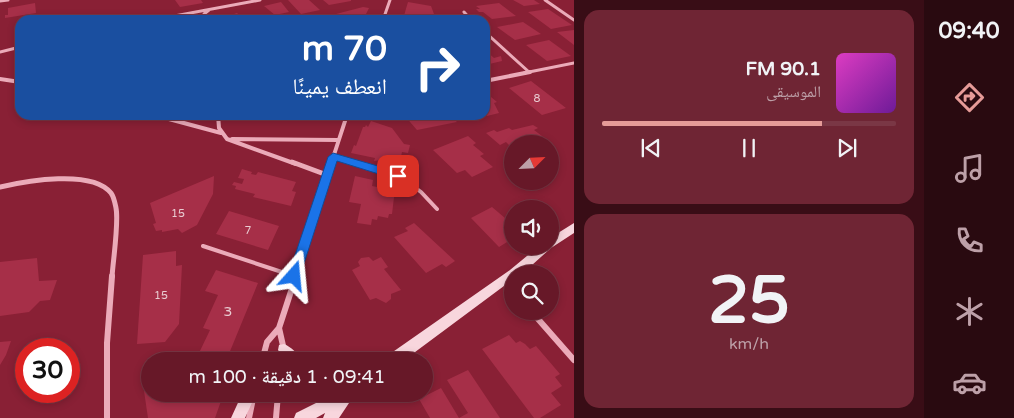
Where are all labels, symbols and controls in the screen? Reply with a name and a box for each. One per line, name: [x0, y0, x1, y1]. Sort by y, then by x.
text: 09:40: [939, 18, 1000, 44]
text: 70 m: [302, 28, 387, 70]
icon: right: [405, 35, 470, 100]
text: 90.1 FM: [745, 58, 821, 80]
text: انعطف يمينًا: [293, 74, 387, 100]
icon: directions: [952, 80, 987, 115]
text: الموسيقى: [766, 82, 821, 102]
house number: 8: [534, 92, 541, 105]
icon: previous: [637, 134, 665, 162]
icon: pause: [735, 134, 763, 162]
icon: next: [833, 134, 861, 162]
north arrow: [504, 135, 559, 190]
map controls: [504, 135, 559, 320]
icon: music: [952, 151, 987, 186]
pin: [377, 155, 419, 197]
icon: arrive: [384, 162, 412, 190]
button: sound: [504, 200, 559, 255]
house number: 15: [171, 207, 185, 220]
icon: phone: [952, 223, 987, 258]
house number: 7: [245, 224, 252, 237]
position arrow: [267, 249, 319, 301]
text: 25: [708, 262, 790, 341]
button: search: [504, 265, 559, 320]
house number: 15: [154, 289, 168, 302]
icon: climate: [952, 294, 987, 329]
house number: 3: [224, 303, 232, 320]
text: km/h: [729, 334, 769, 354]
speed limit sign: 30: [15, 338, 80, 403]
icon: car: [952, 365, 987, 400]
text: 09:41 · 1 دقيقة · 100 m: [189, 366, 385, 388]

